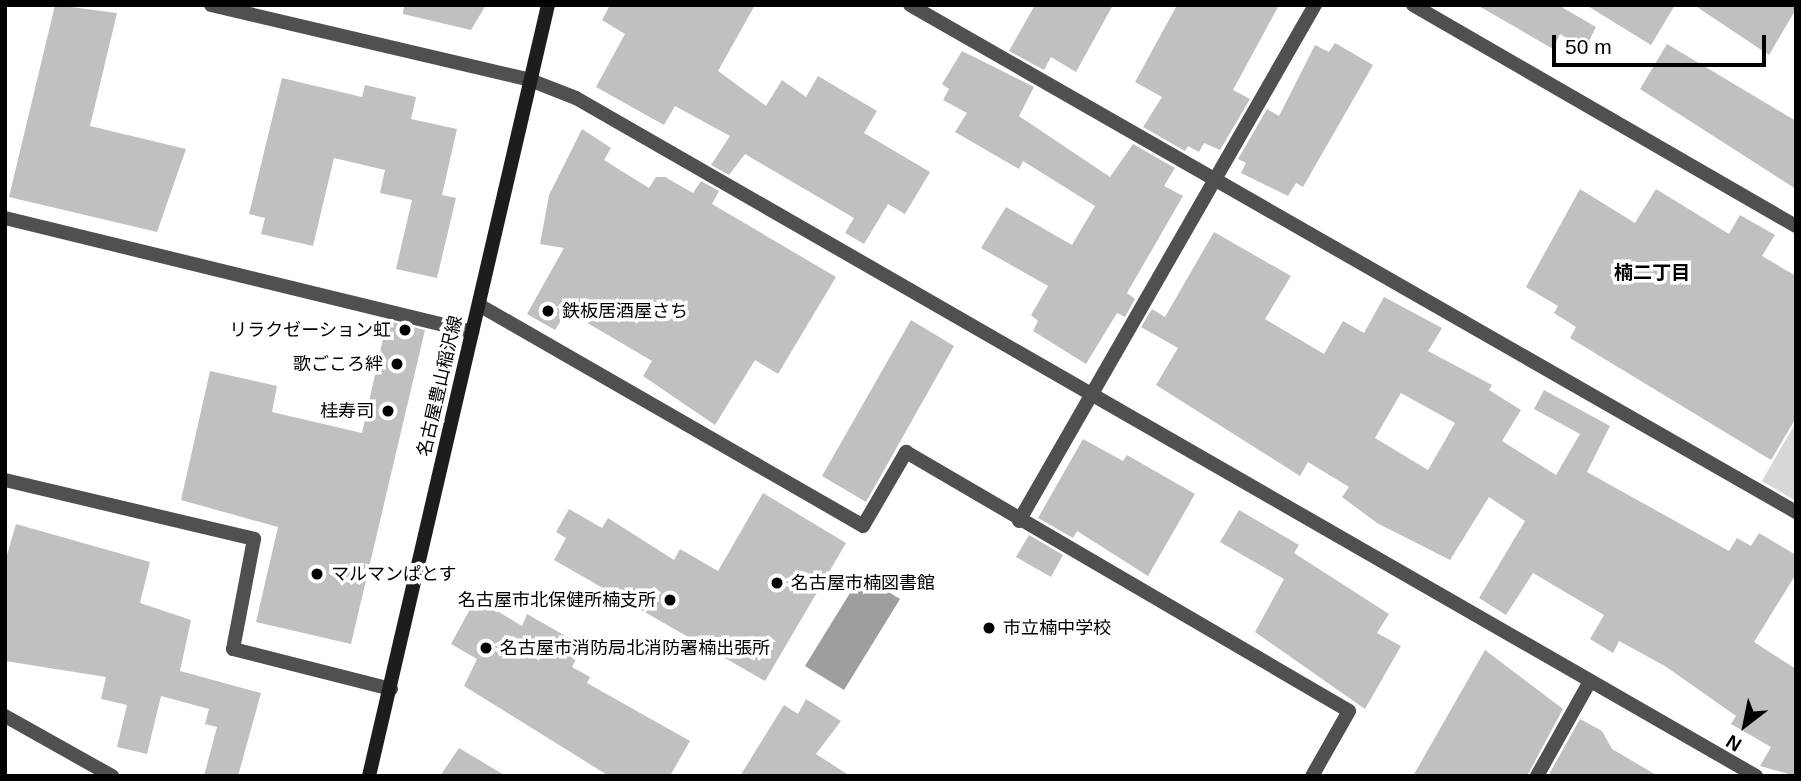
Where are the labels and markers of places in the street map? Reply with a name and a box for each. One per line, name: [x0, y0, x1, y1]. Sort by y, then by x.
place label: 鉄板居酒屋さち: [562, 300, 688, 322]
marker: 鉄板居酒屋さち: [540, 303, 556, 319]
place label: リラクゼーション虹: [229, 319, 391, 341]
marker: リラクゼーション虹: [397, 322, 413, 338]
place label: 歌ごころ絆: [293, 353, 383, 375]
marker: 歌ごころ絆: [389, 356, 405, 372]
place label: 桂寿司: [320, 400, 374, 422]
marker: 桂寿司: [380, 403, 396, 419]
place label: マルマンぱとす: [331, 563, 457, 585]
marker: マルマンぱとす: [309, 566, 325, 582]
place label: 名古屋市楠図書館: [791, 572, 935, 594]
marker: 名古屋市楠図書館: [769, 575, 785, 591]
place label: 名古屋市北保健所楠支所: [458, 589, 656, 611]
marker: 名古屋市北保健所楠支所: [662, 592, 678, 608]
place label: 市立楠中学校: [1003, 617, 1111, 639]
marker: 市立楠中学校: [981, 620, 997, 636]
place label: 名古屋市消防局北消防署楠出張所: [500, 637, 770, 659]
marker: 名古屋市消防局北消防署楠出張所: [478, 640, 494, 656]

